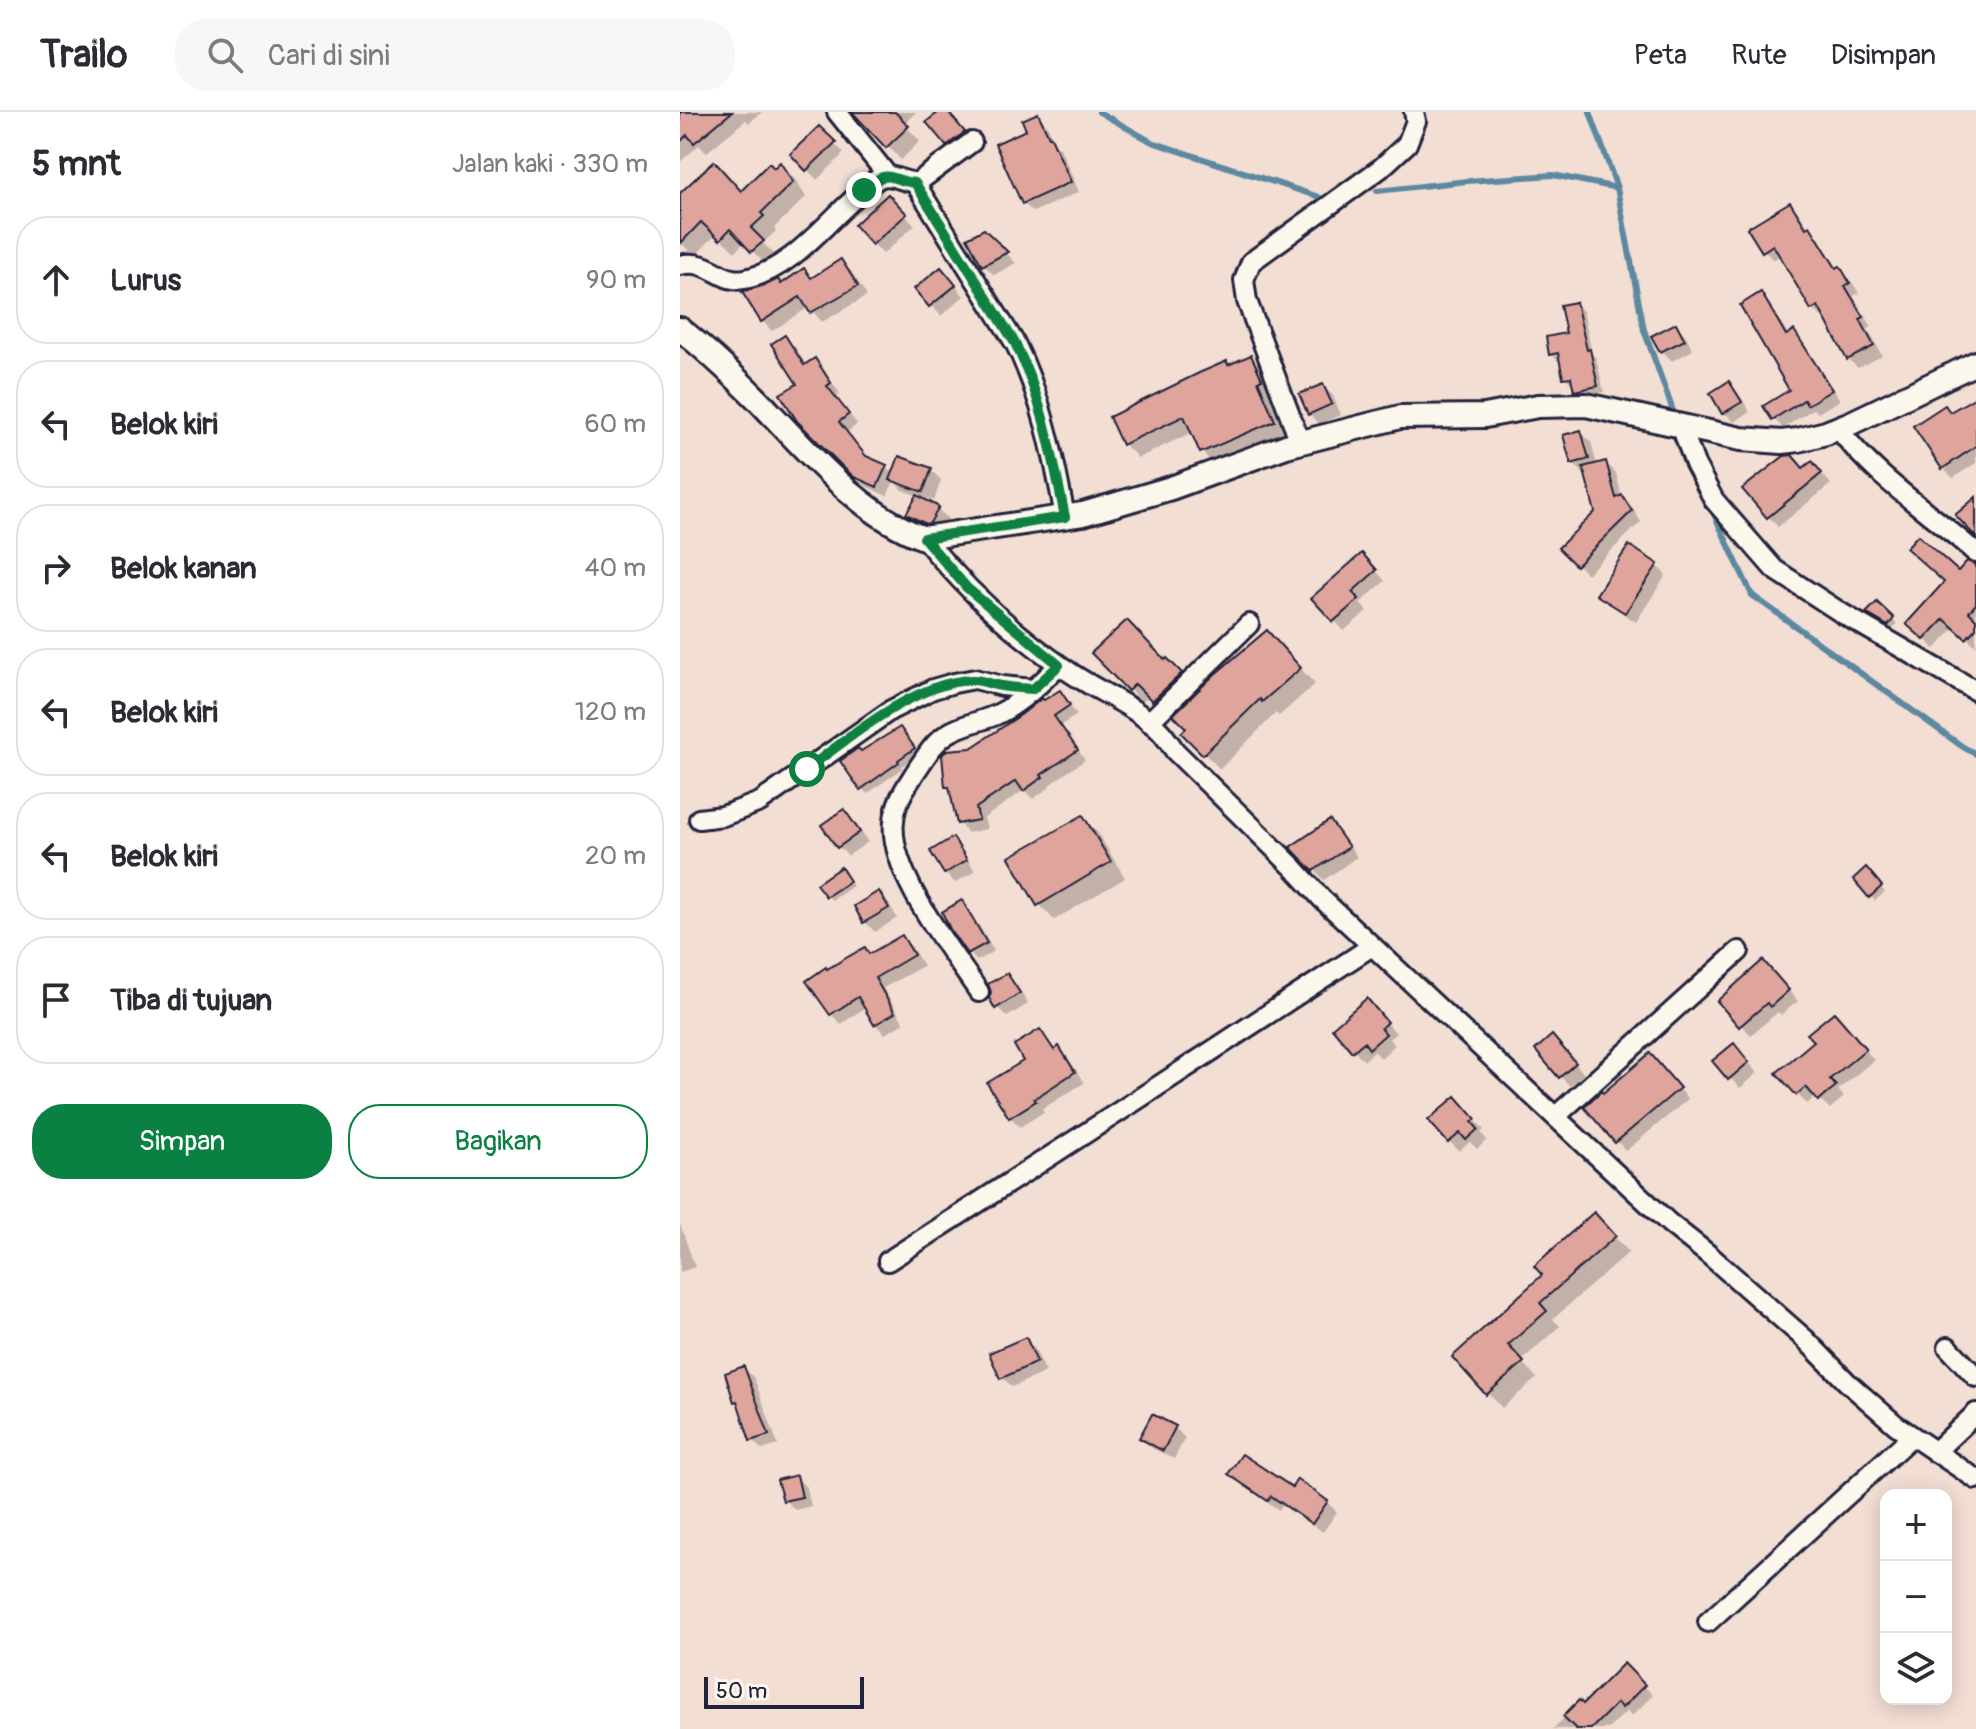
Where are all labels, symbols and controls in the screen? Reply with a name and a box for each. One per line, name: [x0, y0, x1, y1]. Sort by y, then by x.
search box: [175, 19, 735, 91]
text: Trailo: [40, 31, 127, 79]
icon: search: [203, 33, 247, 77]
text: Cari di sini: [267, 37, 390, 74]
text: Peta: [1634, 38, 1687, 73]
text: Rute: [1731, 38, 1787, 73]
text: Disimpan: [1831, 38, 1936, 73]
text: 5 mnt: [32, 143, 121, 186]
text: Jalan kaki · 330 m: [452, 148, 648, 180]
route end: [846, 172, 882, 208]
icon: ahead: [34, 258, 78, 302]
text: Lurus: [110, 262, 181, 299]
text: 90 m: [586, 264, 646, 296]
icon: left: [34, 402, 78, 446]
text: Belok kiri: [110, 406, 218, 443]
text: 60 m: [584, 408, 646, 440]
icon: right: [34, 546, 78, 590]
text: Belok kanan: [110, 550, 257, 587]
text: 40 m: [584, 552, 646, 584]
icon: left: [34, 690, 78, 734]
text: Belok kiri: [110, 694, 218, 731]
text: 120 m: [575, 696, 646, 728]
route start: [789, 751, 825, 787]
icon: left: [34, 834, 78, 878]
text: Belok kiri: [110, 838, 218, 875]
text: 20 m: [585, 840, 646, 872]
icon: arrive: [34, 978, 78, 1022]
text: Tiba di tujuan: [110, 982, 272, 1019]
button: Simpan: [32, 1104, 332, 1179]
button: Bagikan: [348, 1104, 648, 1179]
map controls: [1880, 1489, 1952, 1705]
button: +: [1880, 1489, 1952, 1561]
button: −: [1880, 1561, 1952, 1633]
button: layers: [1880, 1633, 1952, 1705]
scale bar: [704, 1673, 864, 1709]
text: 50 m: [716, 1677, 767, 1705]

